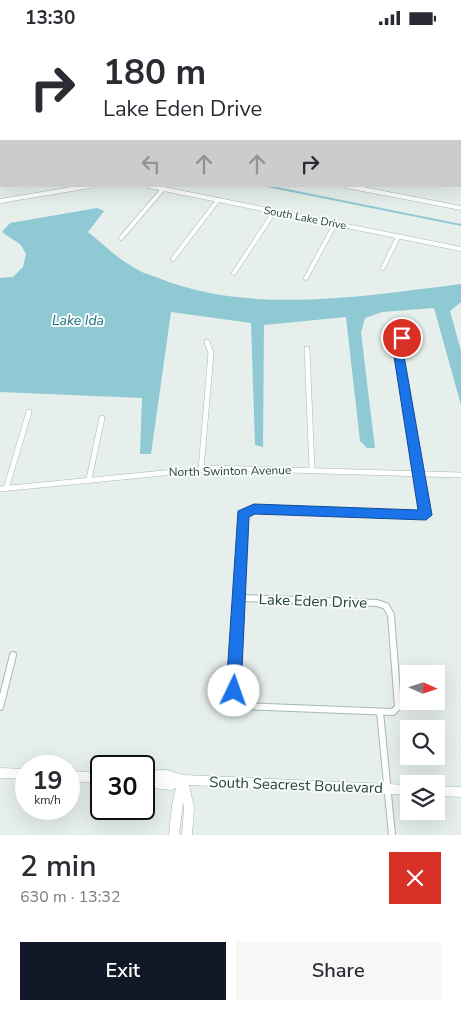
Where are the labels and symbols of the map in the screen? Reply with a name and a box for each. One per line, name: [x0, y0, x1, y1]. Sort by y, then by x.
street label: South Lake Drive: [262, 203, 348, 233]
water label: Lake Ida: [52, 311, 104, 330]
pin: [381, 317, 423, 359]
street label: North Swinton Avenue: [168, 462, 292, 480]
street label: Lake Eden Drive: [258, 589, 368, 613]
position arrow: [207, 664, 259, 716]
north arrow: [400, 665, 445, 710]
speed limit sign: 30: [90, 755, 155, 820]
street label: South Seacrest Boulevard: [209, 772, 383, 798]

